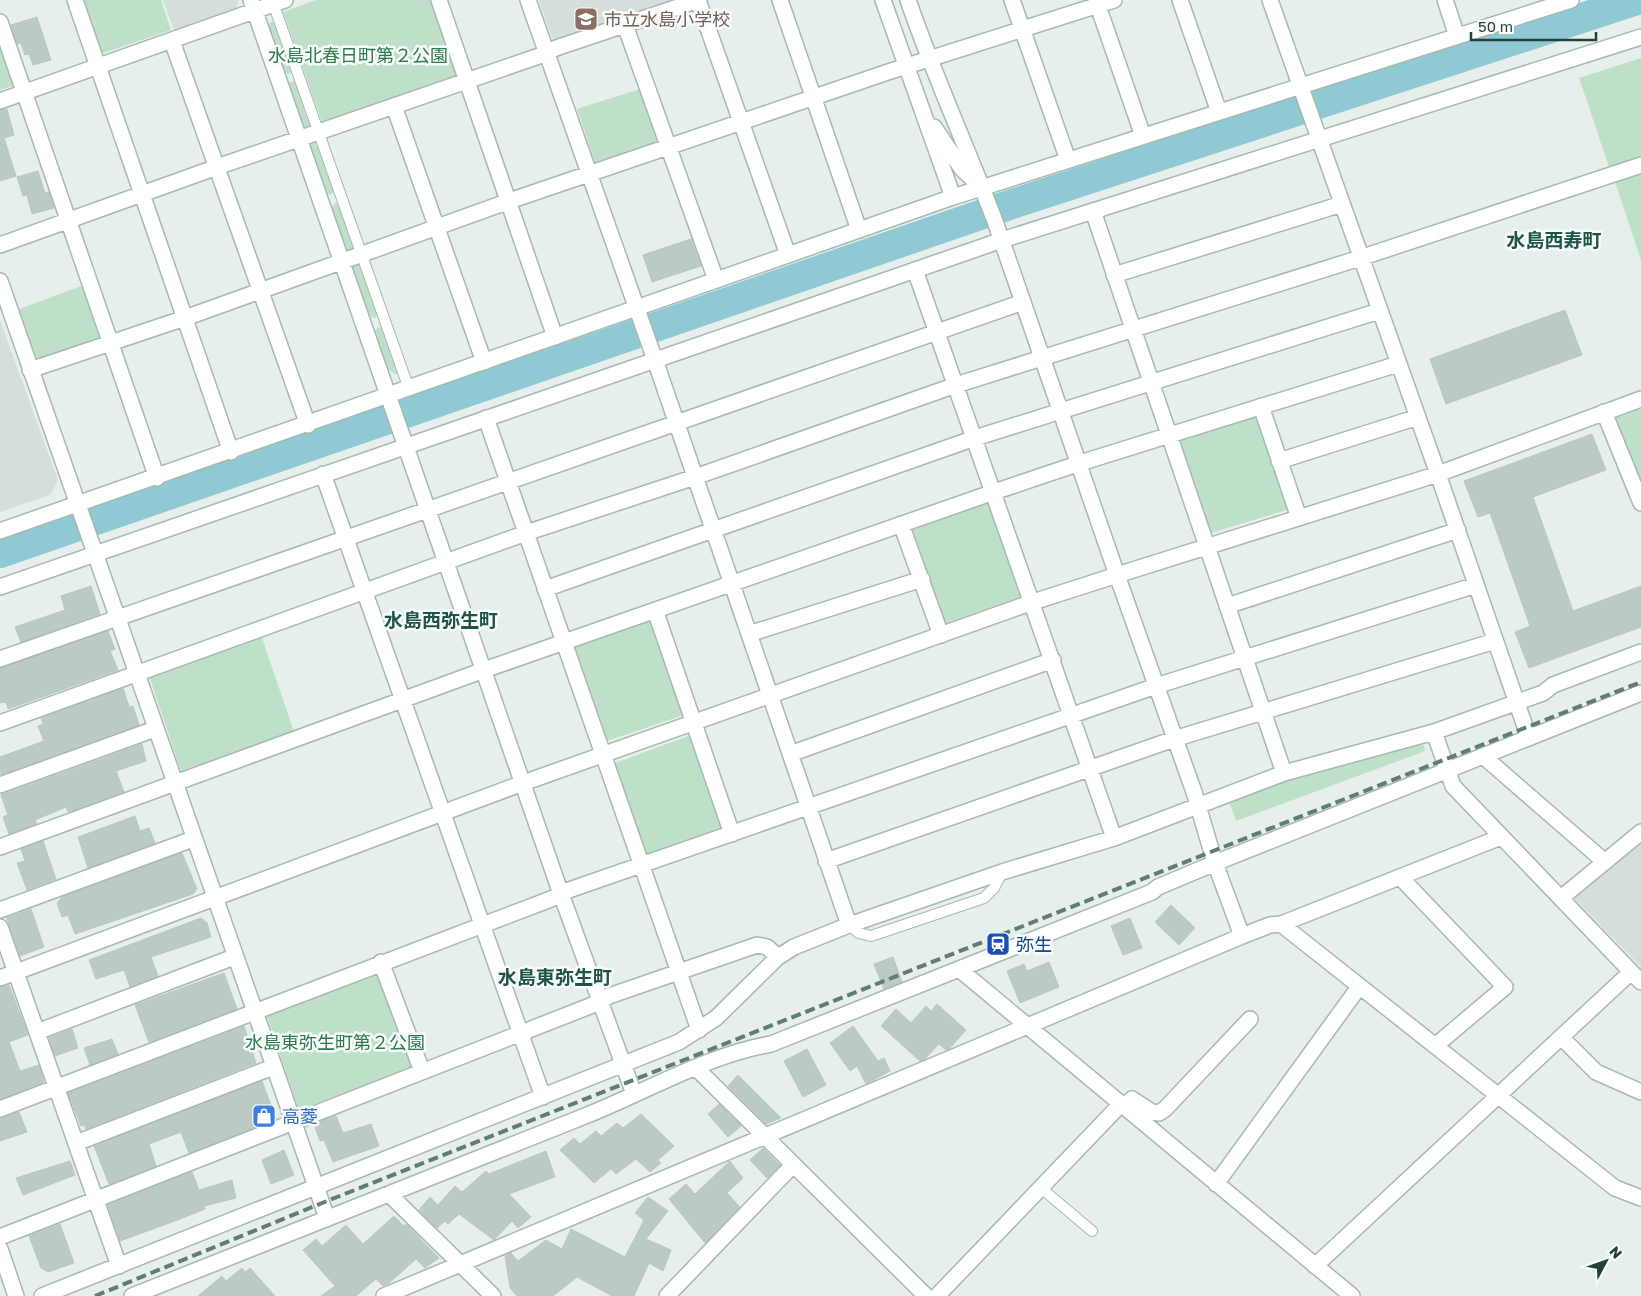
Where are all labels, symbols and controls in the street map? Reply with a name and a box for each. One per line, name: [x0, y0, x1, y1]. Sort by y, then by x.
school or university icon: 市立水島小学校: [573, 6, 599, 32]
place label: 市立水島小学校: [604, 8, 730, 30]
scale bar: [1471, 10, 1596, 42]
text: 50 m: [1478, 17, 1513, 35]
park label: 水島北春日町第２公園: [268, 44, 448, 66]
district label: 水島西寿町: [1506, 228, 1602, 251]
district label: 水島西弥生町: [384, 608, 498, 631]
station icon: 弥生: [985, 931, 1011, 957]
place label: 弥生: [1016, 933, 1052, 955]
district label: 水島東弥生町: [498, 965, 612, 988]
park label: 水島東弥生町第２公園: [245, 1031, 425, 1053]
shop icon: 高菱: [251, 1103, 277, 1129]
place label: 高菱: [282, 1105, 318, 1127]
north arrow: [1581, 1236, 1631, 1286]
text: N: [1606, 1243, 1626, 1262]

